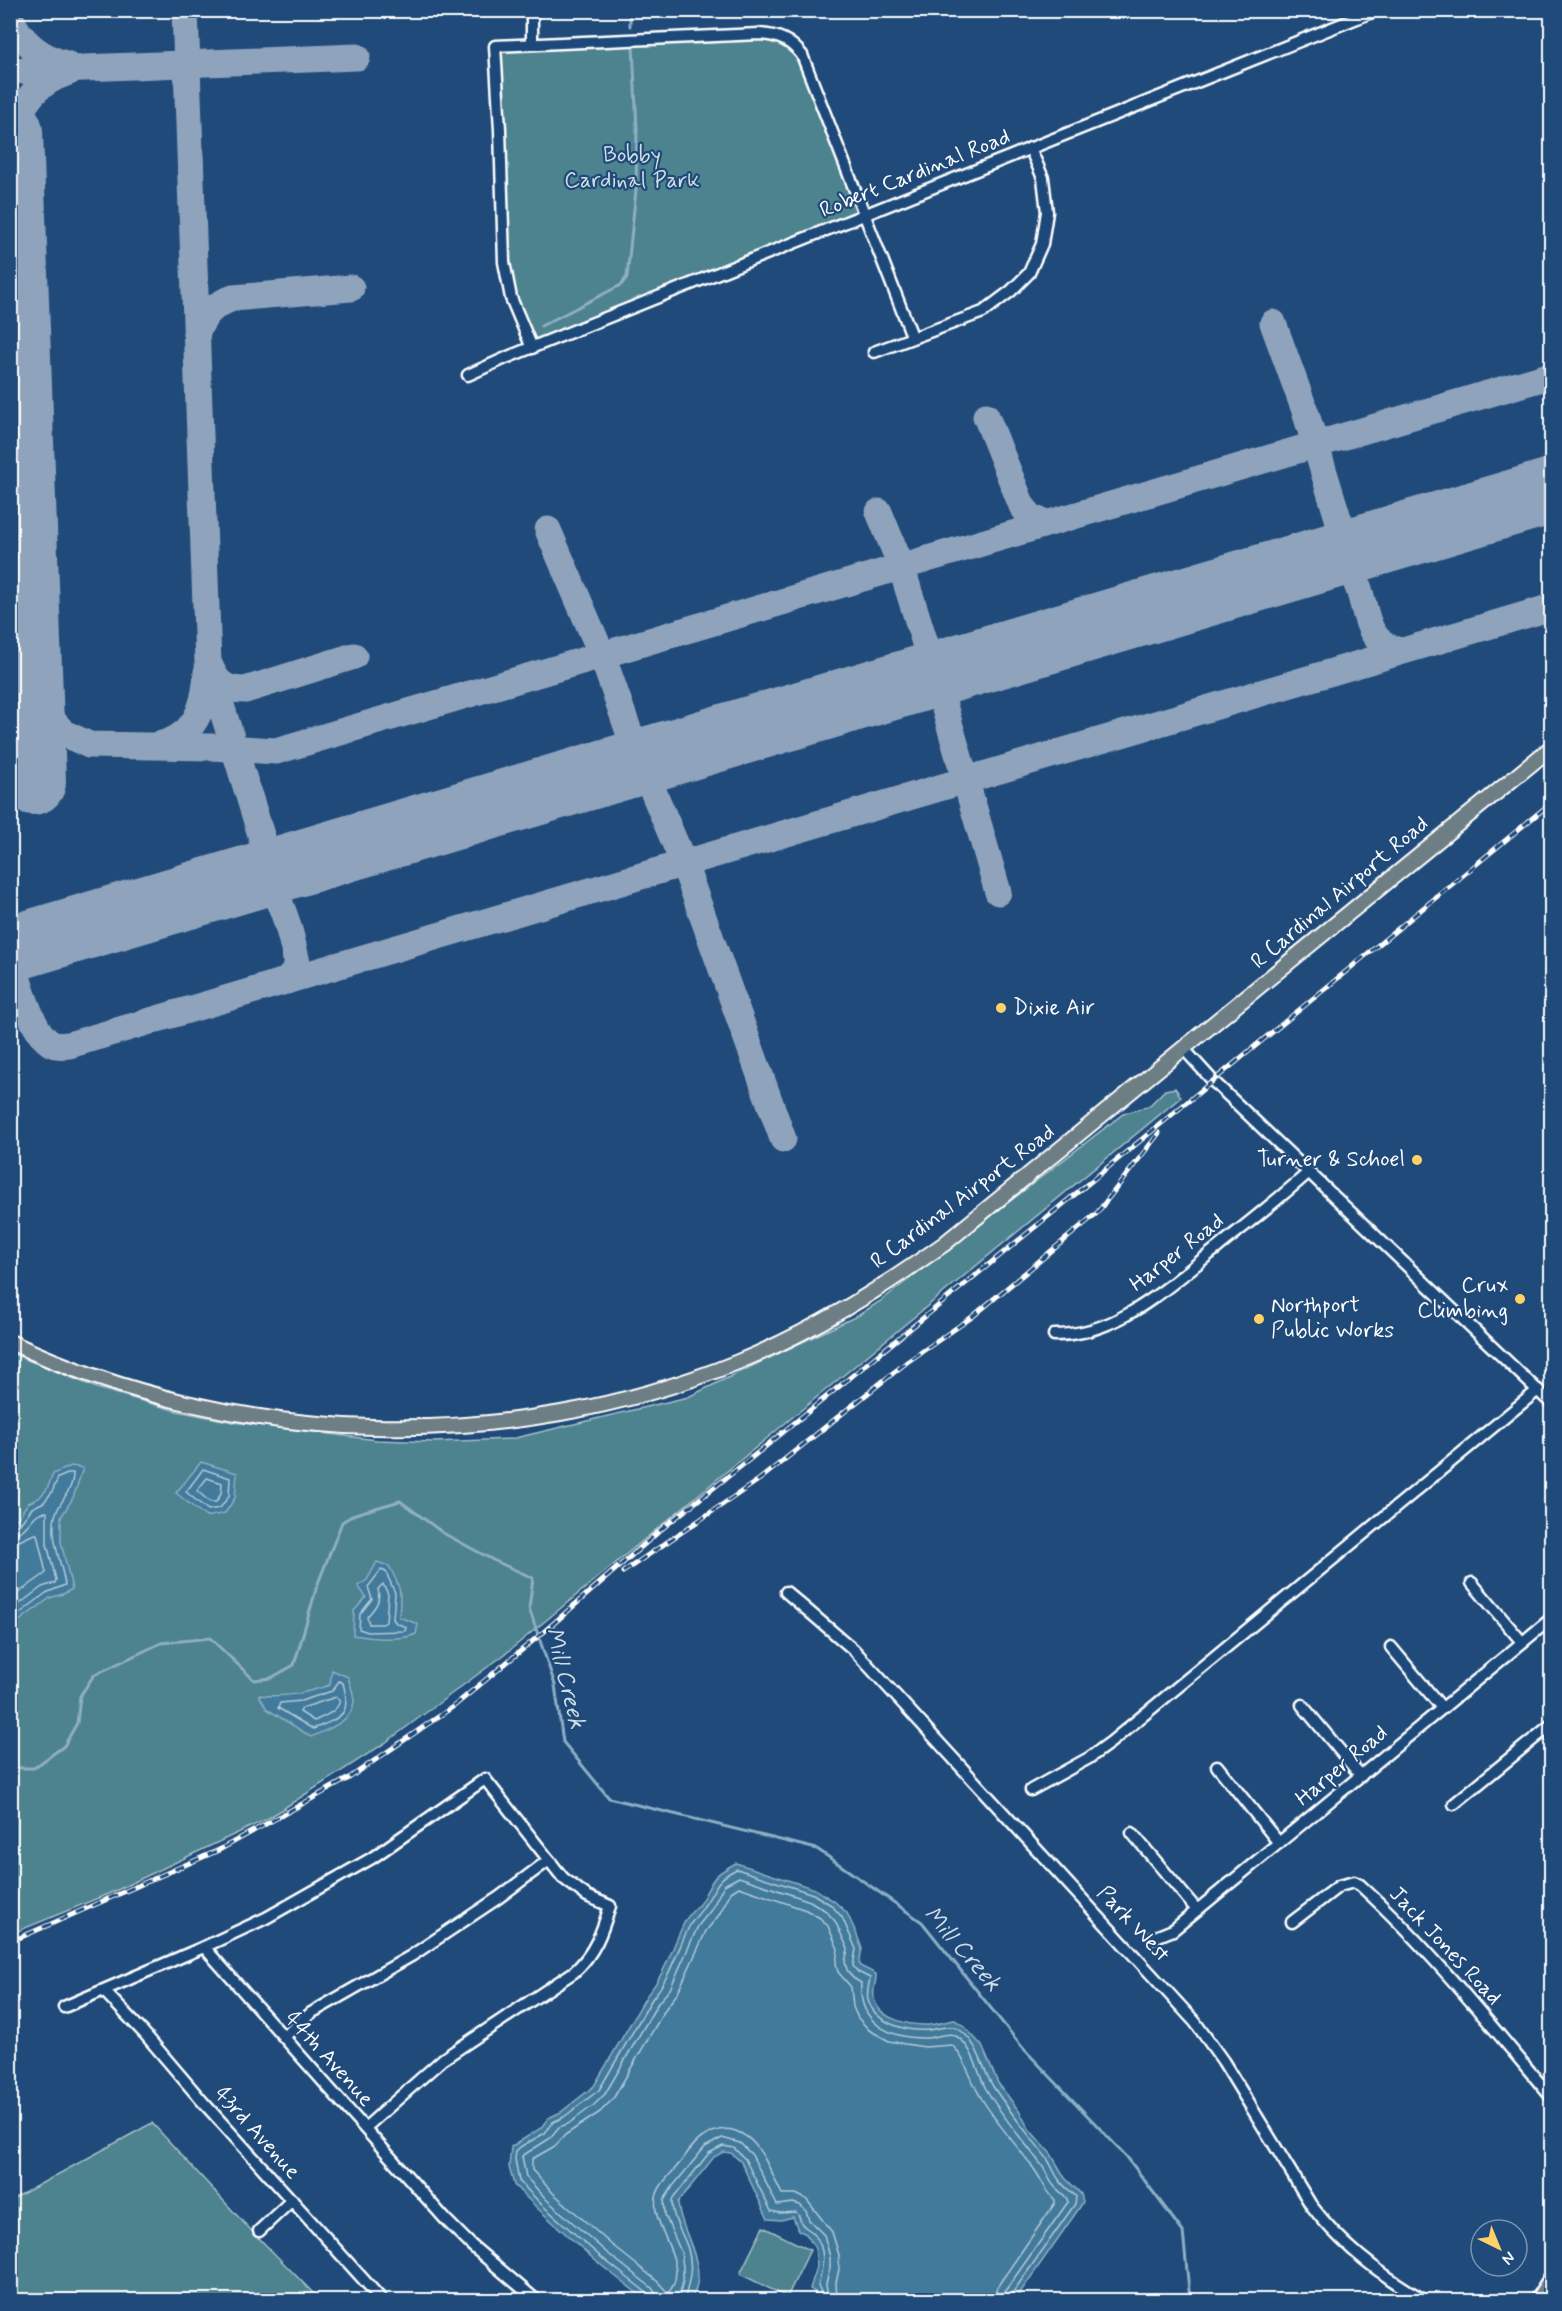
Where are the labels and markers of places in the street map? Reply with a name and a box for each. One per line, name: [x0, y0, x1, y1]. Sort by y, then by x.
place label: Dixie Air: [1013, 994, 1095, 1022]
marker: Dixie Air: [994, 1001, 1008, 1015]
place label: Turner & Schoel: [1257, 1146, 1405, 1174]
marker: Turner & Schoel: [1410, 1153, 1424, 1167]
place label: Crux Climbing: [1417, 1272, 1508, 1326]
place label: Northport Public Works: [1271, 1292, 1394, 1345]
marker: Crux Climbing: [1513, 1292, 1527, 1306]
marker: Northport Public Works: [1252, 1312, 1266, 1326]

